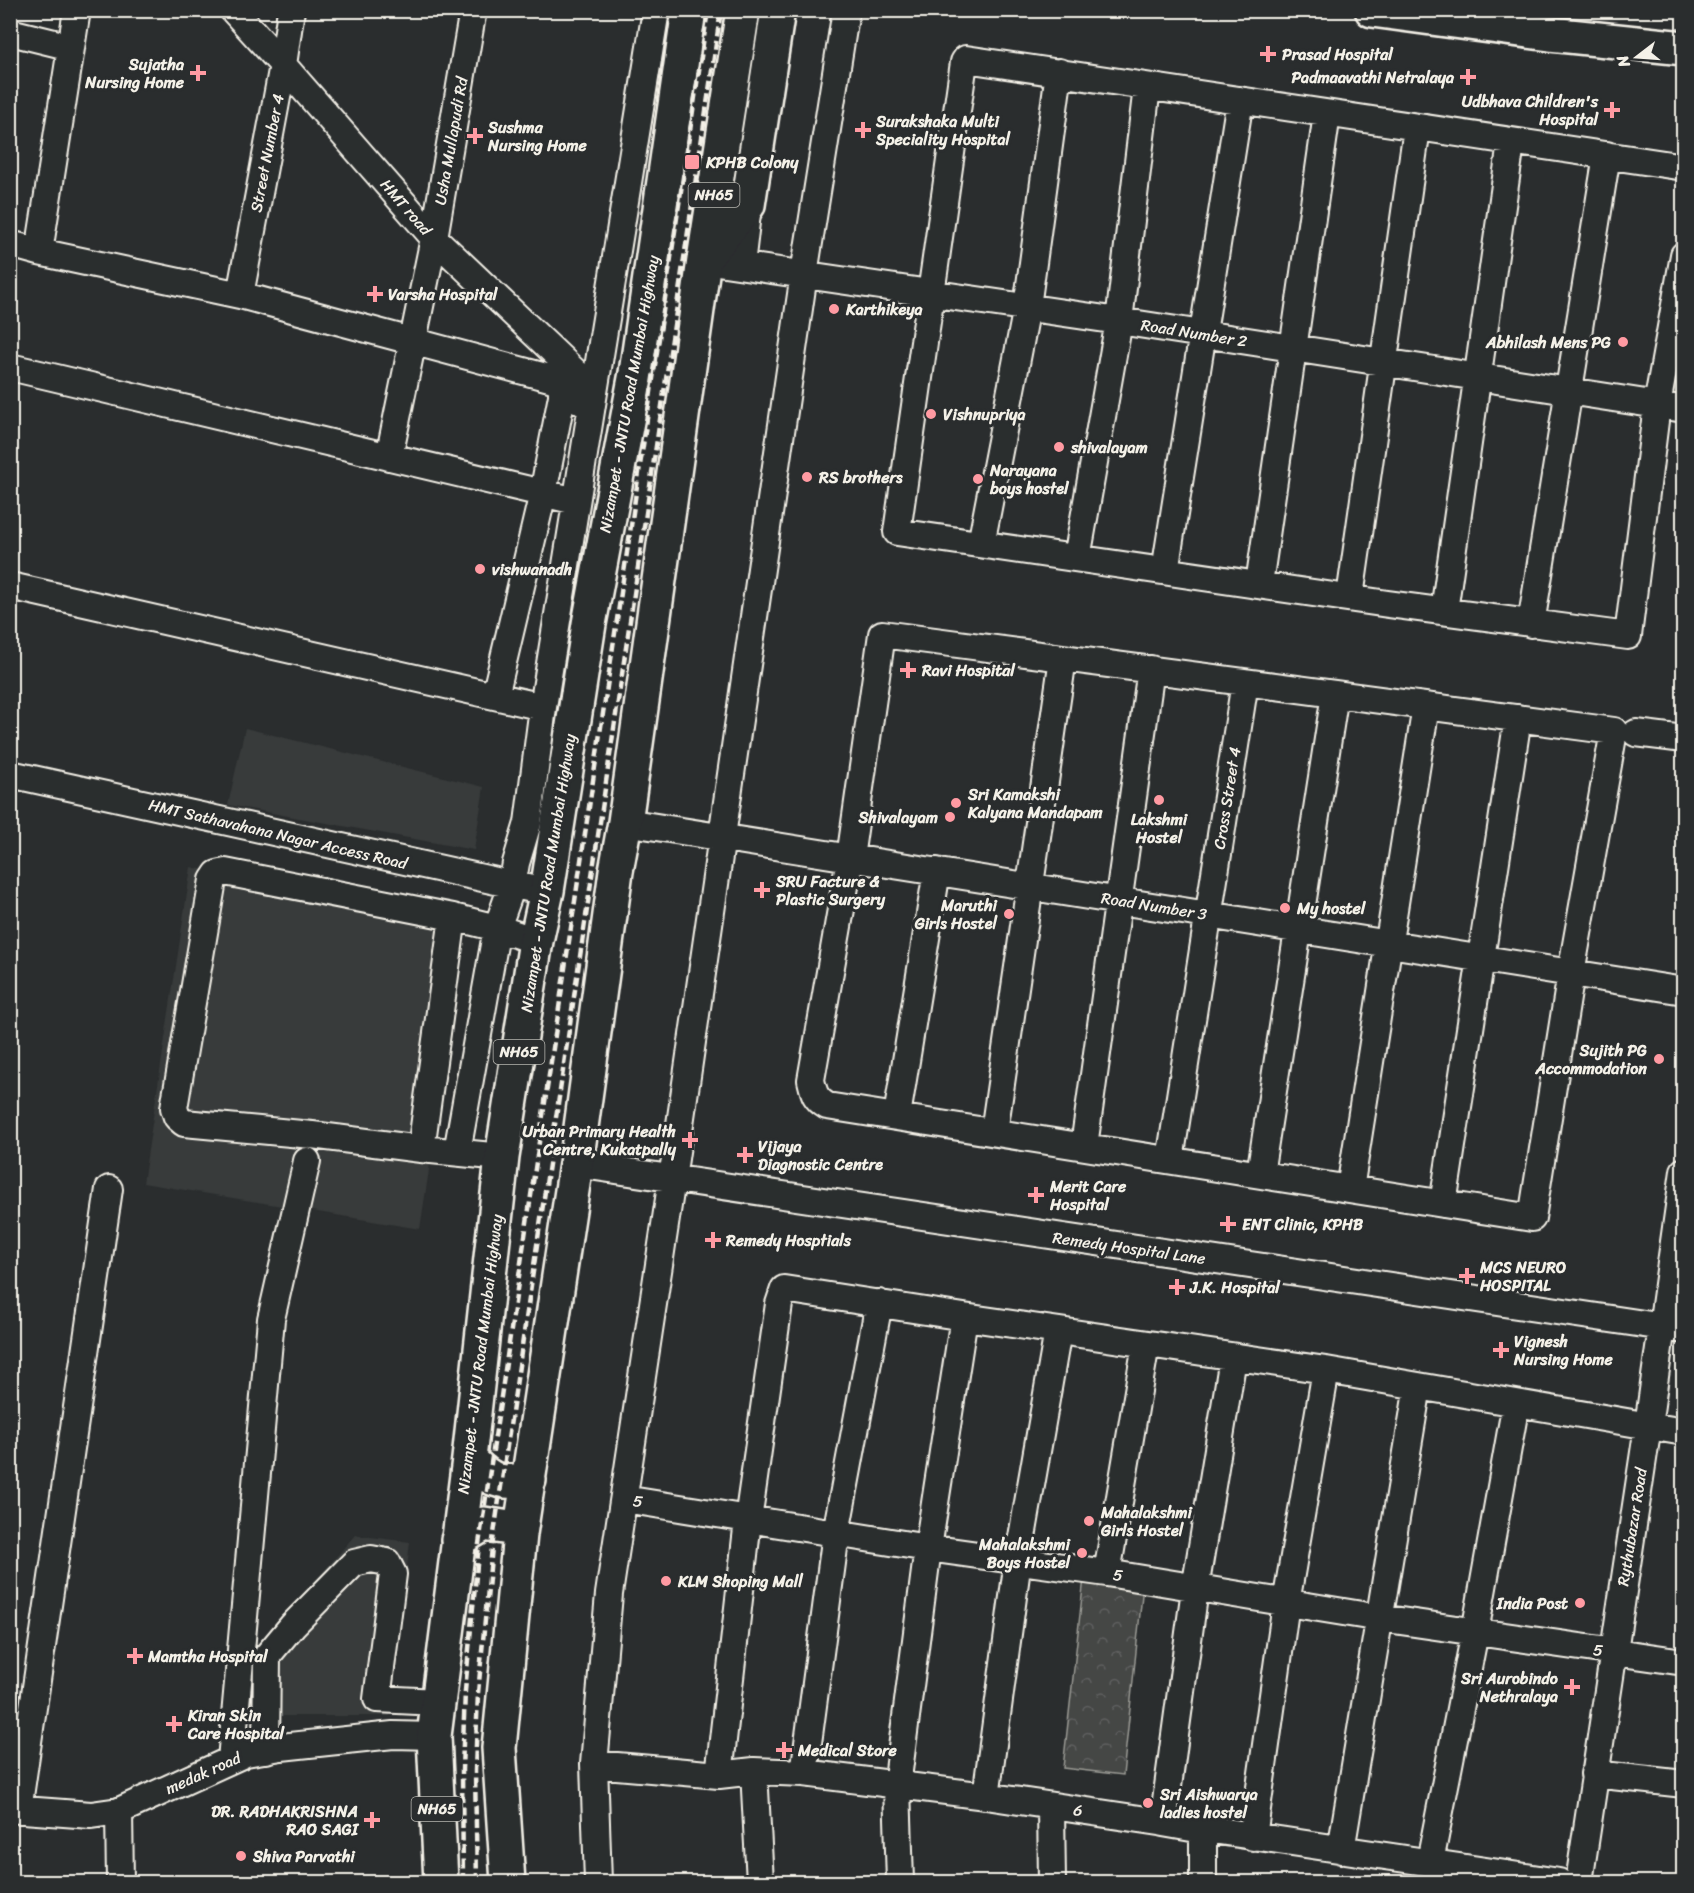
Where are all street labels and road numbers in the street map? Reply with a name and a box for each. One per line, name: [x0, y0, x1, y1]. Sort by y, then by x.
street label: Usha Mullapudi Rd: [425, 73, 477, 207]
street label: Street Number 4: [241, 91, 293, 215]
street label: HMT road: [373, 172, 440, 243]
road number: NH65: [688, 183, 740, 207]
street label: Nizampet - JNTU Road Mumbai Highway: [590, 252, 668, 535]
street label: Road Number 2: [1139, 310, 1249, 356]
street label: Nizampet - JNTU Road Mumbai Highway: [512, 731, 584, 1014]
street label: Cross Street 4: [1205, 745, 1249, 851]
street label: HMT Sathavahana Nagar Access Road: [146, 790, 412, 878]
street label: Road Number 3: [1099, 883, 1209, 929]
road number: NH65: [494, 1040, 544, 1064]
street label: Nizampet - JNTU Road Mumbai Highway: [448, 1212, 512, 1495]
street label: Remedy Hospital Lane: [1051, 1223, 1207, 1273]
street label: Rythubazar Road: [1608, 1464, 1656, 1588]
street label: 5: [631, 1486, 645, 1516]
street label: 5: [1111, 1560, 1126, 1590]
street label: 5: [1591, 1635, 1605, 1665]
street label: medak road: [160, 1743, 247, 1803]
street label: 6: [1071, 1795, 1085, 1825]
road number: NH65: [412, 1797, 462, 1821]

